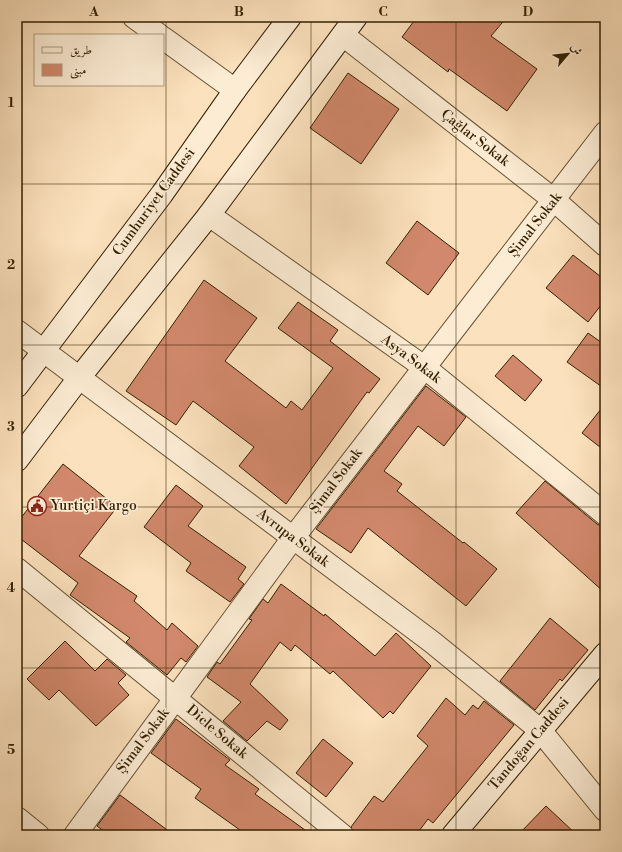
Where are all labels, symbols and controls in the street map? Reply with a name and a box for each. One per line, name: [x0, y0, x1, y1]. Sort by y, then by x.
text: A: [88, 4, 99, 20]
text: B: [234, 4, 244, 20]
text: C: [378, 4, 388, 20]
text: D: [523, 4, 533, 20]
legend: [34, 34, 164, 86]
north arrow: [548, 34, 588, 74]
text: ش: [567, 42, 585, 58]
text: طريق: [70, 43, 92, 58]
text: مبنى: [70, 63, 86, 79]
text: 1: [8, 95, 15, 111]
street label: Çağlar Sokak: [437, 106, 513, 171]
street label: Cumhuriyet Caddesi: [109, 144, 199, 259]
street label: Şimal Sokak: [504, 189, 566, 261]
text: 2: [7, 257, 15, 273]
street label: Asya Sokak: [377, 330, 445, 388]
text: 3: [7, 419, 15, 435]
street label: Şimal Sokak: [306, 444, 367, 517]
public building icon: Yurtiçi Kargo: [26, 495, 48, 517]
place label: Yurtiçi Kargo: [50, 497, 137, 515]
street label: Avrupa Sokak: [252, 504, 333, 572]
text: 4: [7, 580, 16, 596]
street label: Tandoğan Caddesi: [485, 693, 574, 794]
street label: Dicle Sokak: [183, 701, 252, 763]
street label: Şimal Sokak: [113, 704, 174, 777]
text: 5: [7, 742, 15, 758]

